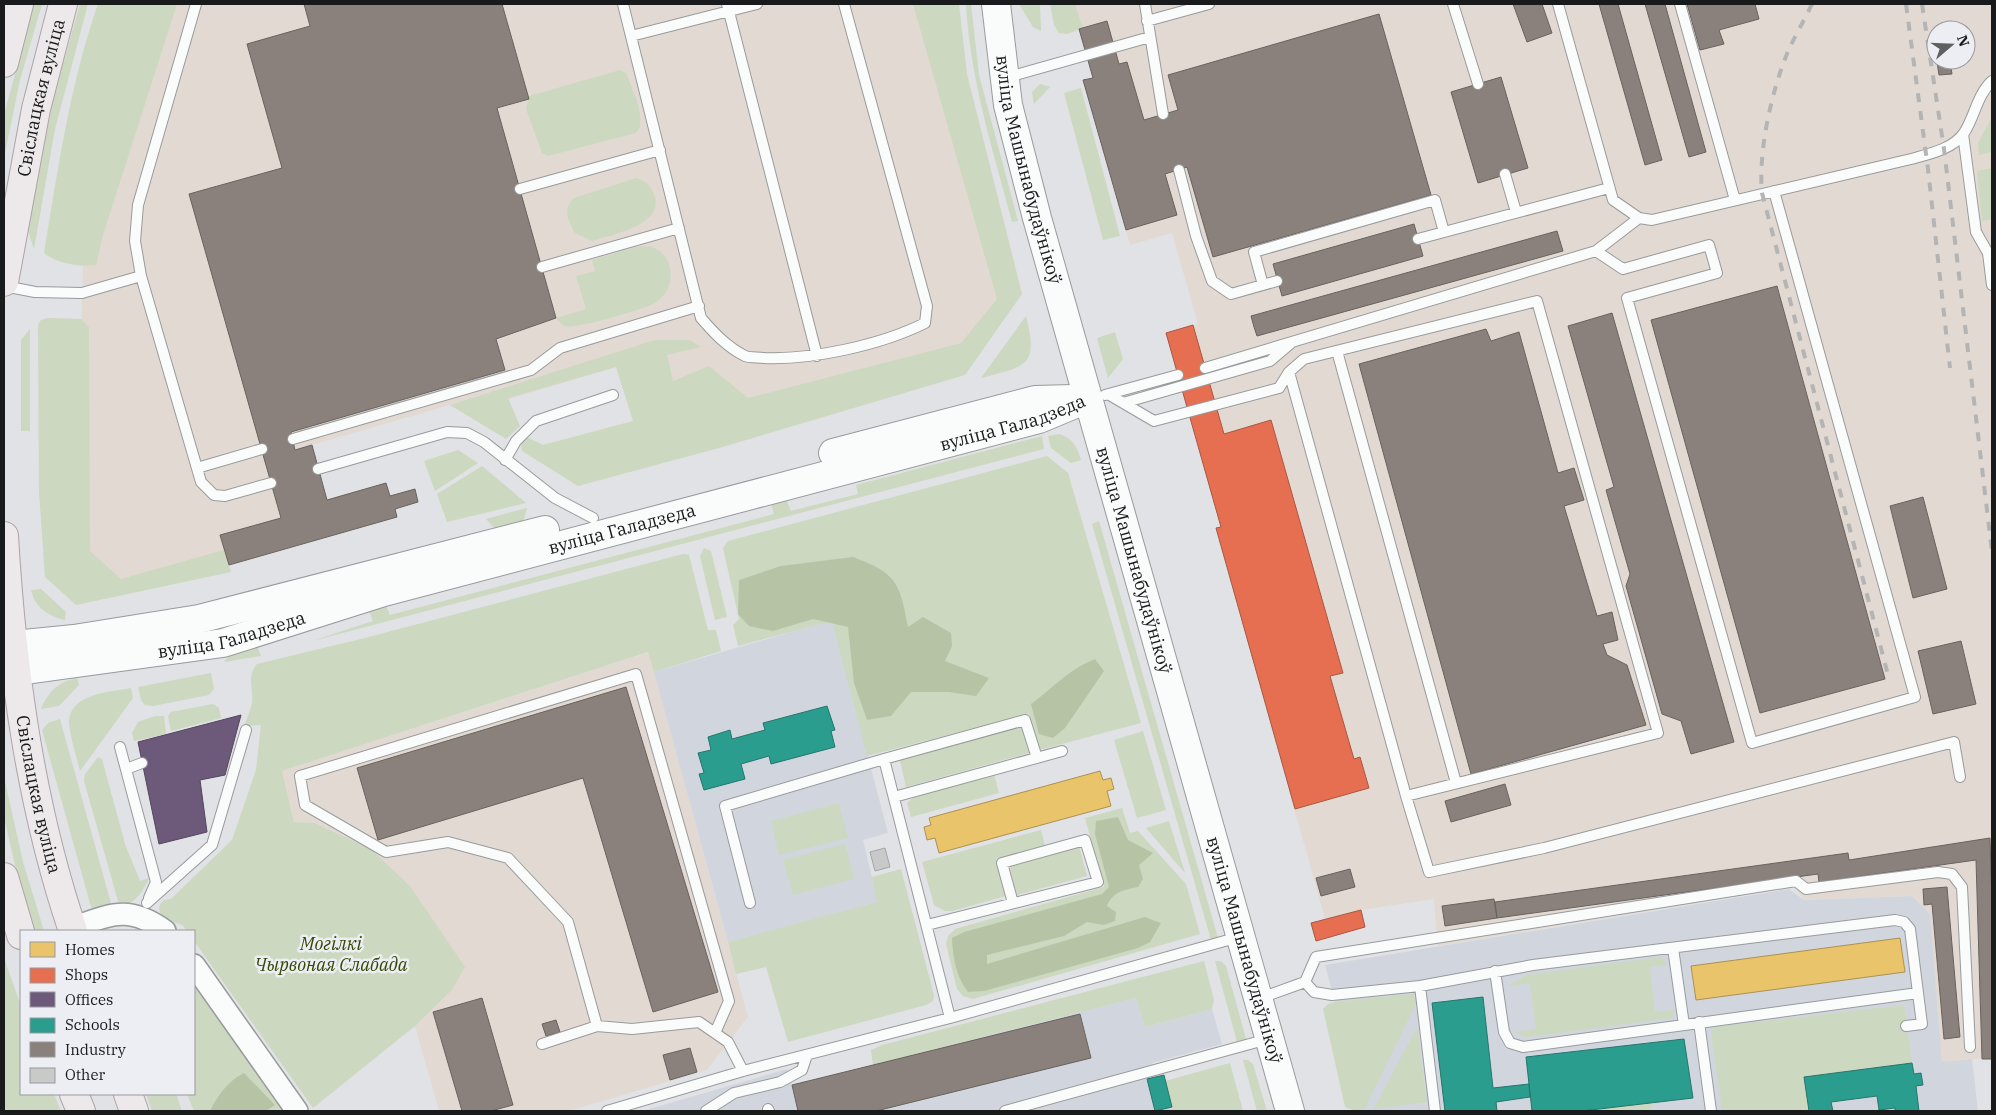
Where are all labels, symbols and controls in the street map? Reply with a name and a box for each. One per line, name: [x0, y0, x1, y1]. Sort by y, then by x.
street label: Свіслацкая вуліца: [12, 16, 70, 178]
north arrow: [1926, 20, 1976, 70]
text: N: [1953, 33, 1974, 49]
street label: вуліца Машынабудаўнікоў: [991, 54, 1067, 287]
street label: вуліца Галадзеда: [937, 389, 1089, 456]
street label: вуліца Машынабудаўнікоў: [1091, 444, 1178, 677]
street label: вуліца Галадзеда: [546, 498, 698, 559]
street label: вуліца Галадзеда: [156, 606, 308, 663]
street label: Свіслацкая вуліца: [11, 714, 67, 876]
street label: вуліца Машынабудаўнікоў: [1202, 833, 1288, 1066]
legend: [20, 930, 195, 1095]
park label: Могілкі Чырвоная Слабада: [255, 932, 408, 976]
text: Homes: [65, 940, 115, 959]
text: Shops: [65, 965, 108, 984]
text: Offices: [65, 990, 113, 1009]
text: Schools: [65, 1015, 120, 1034]
text: Industry: [65, 1040, 126, 1059]
text: Other: [65, 1065, 105, 1084]

